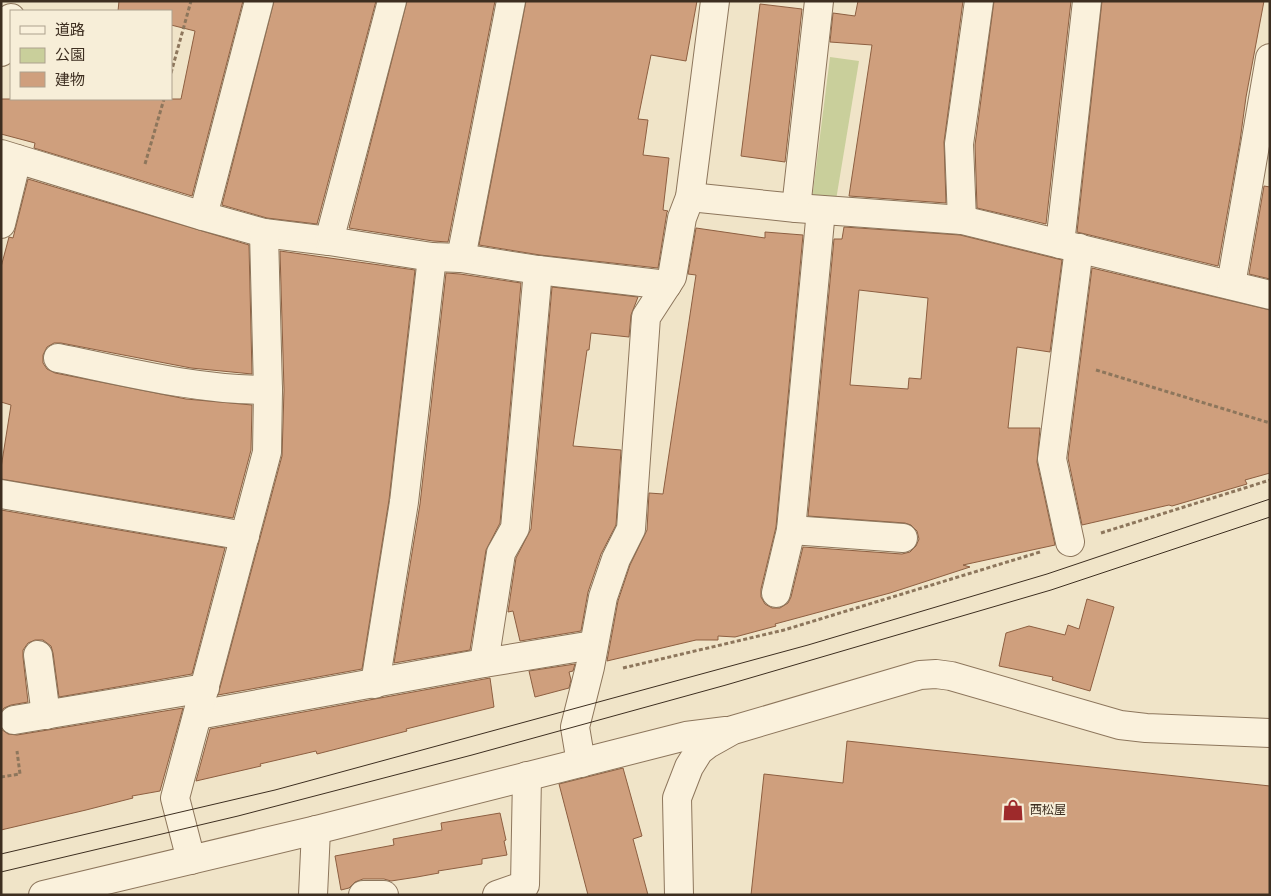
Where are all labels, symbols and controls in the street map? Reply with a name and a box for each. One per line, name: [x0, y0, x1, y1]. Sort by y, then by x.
legend: [10, 10, 172, 100]
text: 道路: [55, 21, 85, 39]
text: 公園: [55, 46, 85, 64]
text: 建物: [55, 71, 85, 89]
shop icon: 西松屋: [1000, 797, 1026, 823]
place label: 西松屋: [1030, 803, 1066, 817]

